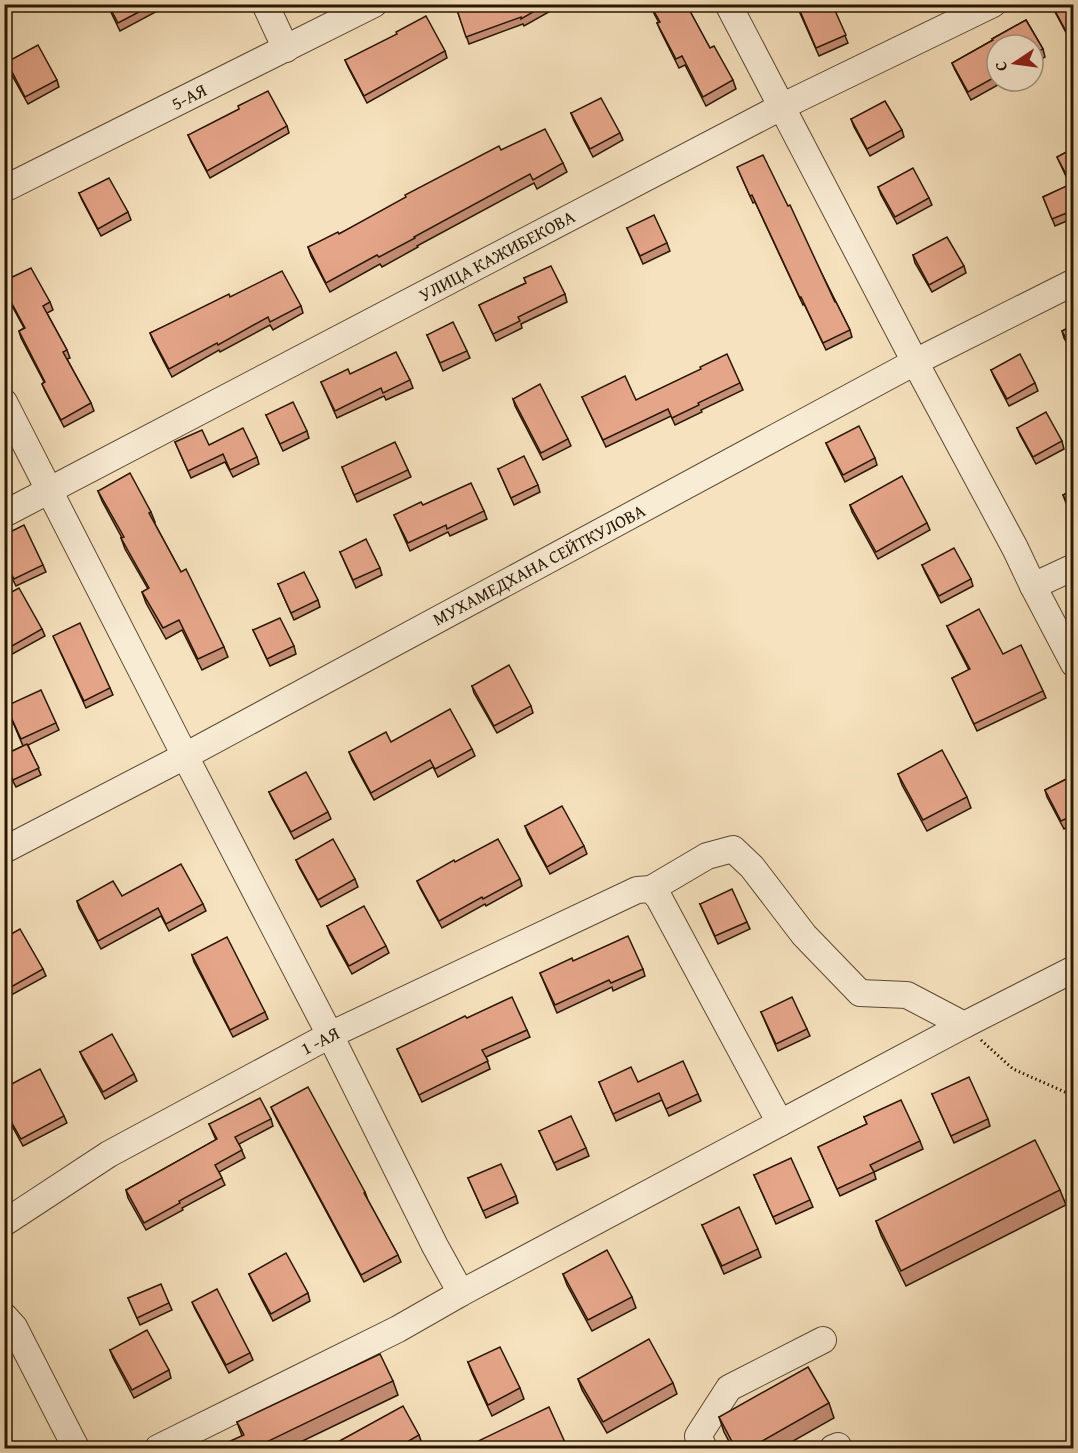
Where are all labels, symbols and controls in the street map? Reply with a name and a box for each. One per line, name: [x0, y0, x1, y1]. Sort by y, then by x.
north arrow: [985, 33, 1045, 93]
text: С: [988, 59, 1013, 73]
street label: 5-АЯ: [166, 76, 211, 117]
street label: УЛИЦА КАЖИБЕКОВА: [414, 203, 580, 308]
street label: МУХАМЕДХАНА СЕЙТКУЛОВА: [428, 497, 650, 632]
street label: 1 -АЯ: [296, 1019, 344, 1062]

